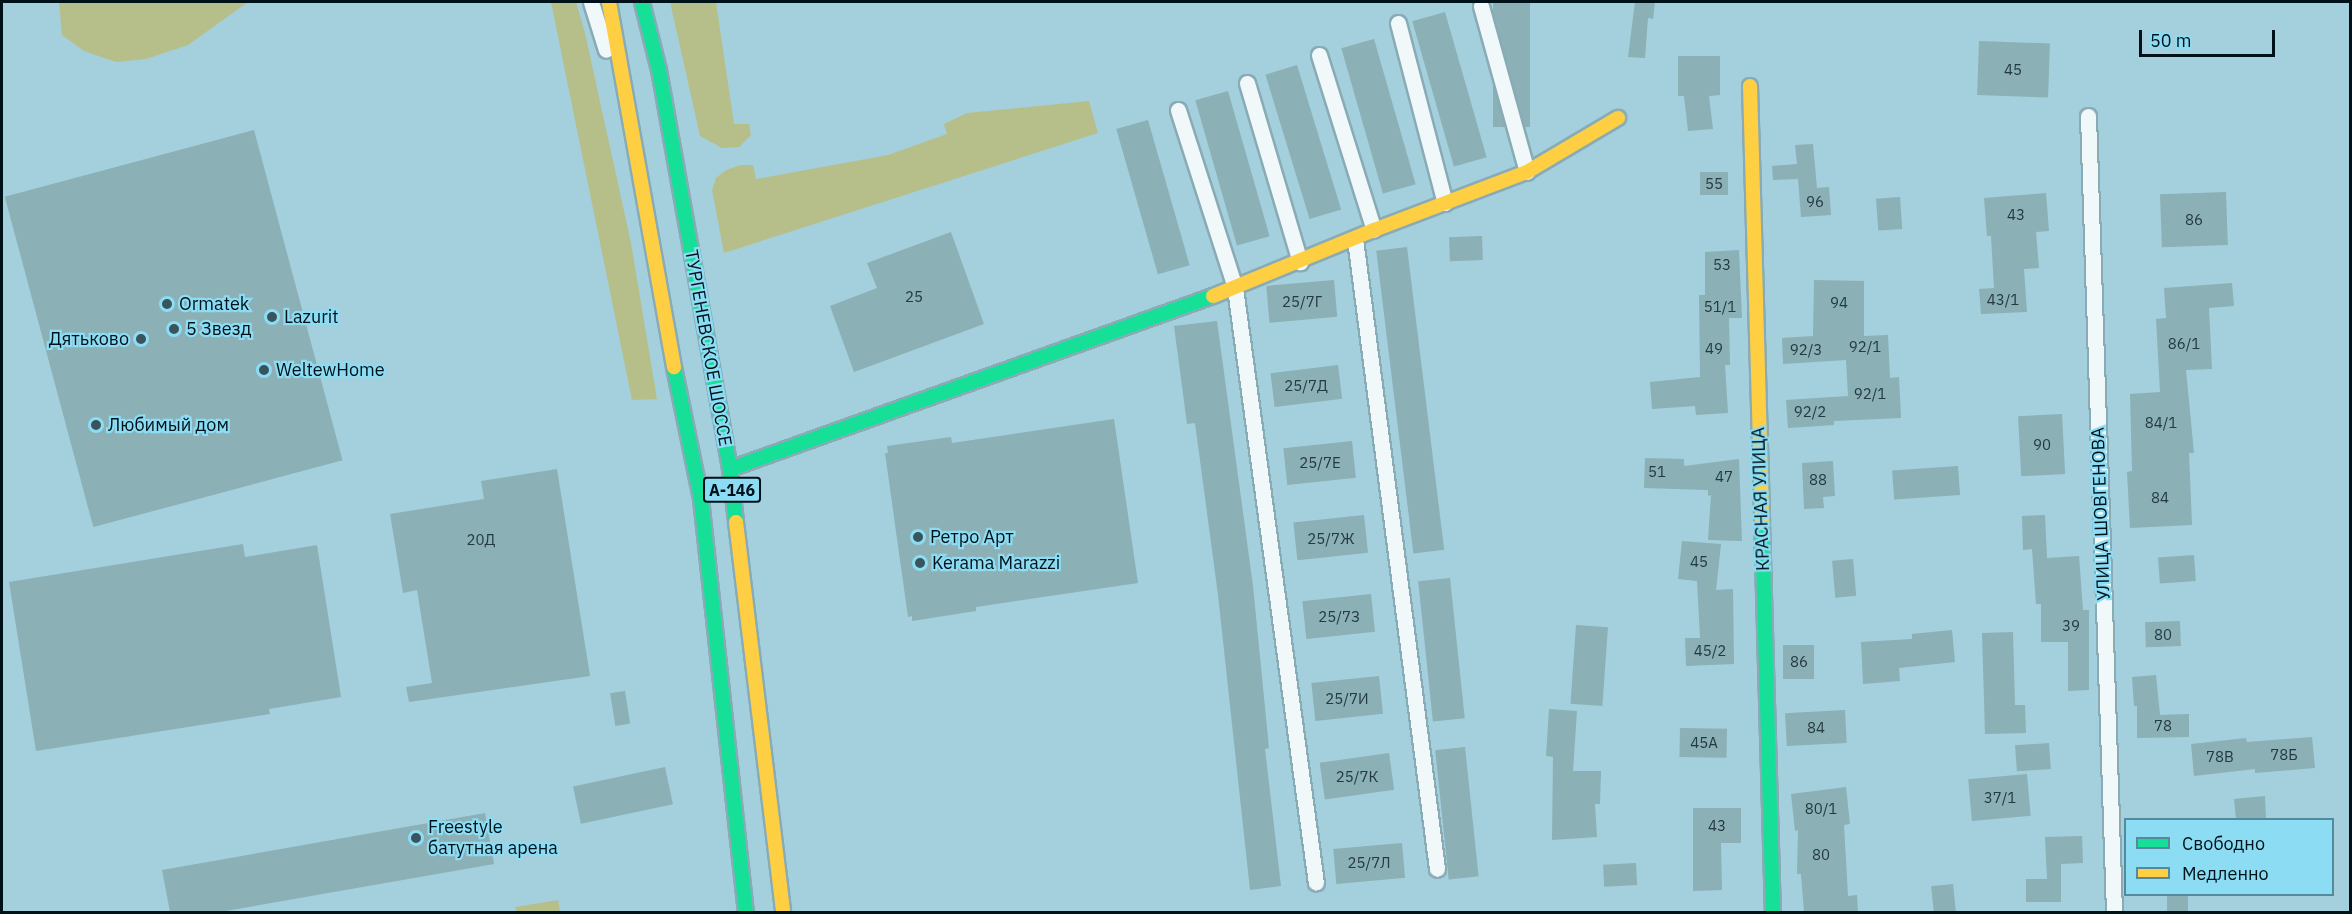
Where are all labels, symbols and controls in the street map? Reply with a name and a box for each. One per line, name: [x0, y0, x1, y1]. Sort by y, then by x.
scale bar: [2142, 18, 2278, 56]
text: 50 m: [2150, 29, 2192, 52]
house number: 45: [2004, 61, 2022, 79]
house number: 55: [1705, 175, 1723, 193]
house number: 96: [1806, 193, 1824, 211]
house number: 43: [2007, 206, 2025, 224]
house number: 86: [2185, 211, 2203, 229]
street label: ТУРГЕНЕВСКОЕ ШОССЕ: [680, 248, 736, 448]
house number: 53: [1713, 256, 1731, 274]
house number: 25: [905, 288, 923, 306]
house number: 43/1: [1987, 291, 2019, 309]
place label: Ormatek: [179, 293, 249, 315]
house number: 25/7Г: [1282, 293, 1322, 311]
house number: 94: [1830, 294, 1848, 312]
marker: Ormatek: [160, 297, 174, 311]
house number: 51/1: [1704, 298, 1736, 316]
place label: Lazurit: [284, 306, 339, 328]
marker: Lazurit: [265, 310, 279, 324]
place label: 5 Звезд: [186, 318, 251, 340]
marker: 5 Звезд: [167, 322, 181, 336]
place label: Дятьково: [49, 328, 129, 350]
marker: Дятьково: [134, 332, 148, 346]
house number: 86/1: [2168, 335, 2200, 353]
house number: 92/1: [1849, 338, 1881, 356]
house number: 49: [1705, 340, 1723, 358]
house number: 92/3: [1790, 341, 1822, 359]
place label: WeltewHome: [276, 359, 385, 381]
marker: WeltewHome: [257, 363, 271, 377]
house number: 25/7Д: [1284, 377, 1328, 395]
house number: 92/1: [1854, 385, 1886, 403]
house number: 92/2: [1794, 403, 1826, 421]
place label: Любимый дом: [108, 414, 229, 436]
house number: 84/1: [2145, 414, 2177, 432]
marker: Любимый дом: [89, 418, 103, 432]
street label: КРАСНАЯ УЛИЦА: [1748, 427, 1774, 571]
street label: УЛИЦА ШОВГЕНОВА: [2087, 427, 2115, 601]
house number: 90: [2033, 436, 2051, 454]
house number: 25/7Е: [1299, 454, 1341, 472]
house number: 51: [1648, 463, 1666, 481]
house number: 47: [1715, 468, 1733, 486]
house number: 88: [1809, 471, 1827, 489]
road number: А-146: [702, 477, 762, 503]
house number: 84: [2151, 489, 2169, 507]
place label: Ретро Арт: [930, 526, 1014, 548]
marker: Ретро Арт: [911, 530, 925, 544]
house number: 25/7Ж: [1307, 530, 1355, 548]
house number: 20Д: [467, 531, 495, 549]
place label: Kerama Marazzi: [932, 552, 1060, 574]
house number: 45: [1690, 553, 1708, 571]
marker: Kerama Marazzi: [913, 556, 927, 570]
house number: 25/7З: [1318, 608, 1360, 626]
house number: 39: [2062, 617, 2080, 635]
house number: 80: [2154, 626, 2172, 644]
house number: 45/2: [1694, 642, 1726, 660]
house number: 86: [1790, 653, 1808, 671]
house number: 25/7И: [1325, 690, 1369, 708]
house number: 78: [2154, 717, 2172, 735]
house number: 84: [1807, 719, 1825, 737]
house number: 45А: [1690, 734, 1718, 752]
house number: 78Б: [2270, 746, 2298, 764]
house number: 78В: [2206, 748, 2234, 766]
house number: 25/7К: [1336, 768, 1378, 786]
house number: 37/1: [1984, 789, 2016, 807]
house number: 80/1: [1805, 800, 1837, 818]
place label: Freestyle батутная арена: [428, 817, 558, 860]
house number: 43: [1708, 817, 1726, 835]
legend: [2124, 818, 2334, 896]
marker: Freestyle батутная арена: [409, 831, 423, 845]
text: Свободно: [2182, 832, 2265, 855]
house number: 80: [1812, 846, 1830, 864]
house number: 25/7Л: [1347, 854, 1391, 872]
text: Медленно: [2182, 862, 2269, 885]

